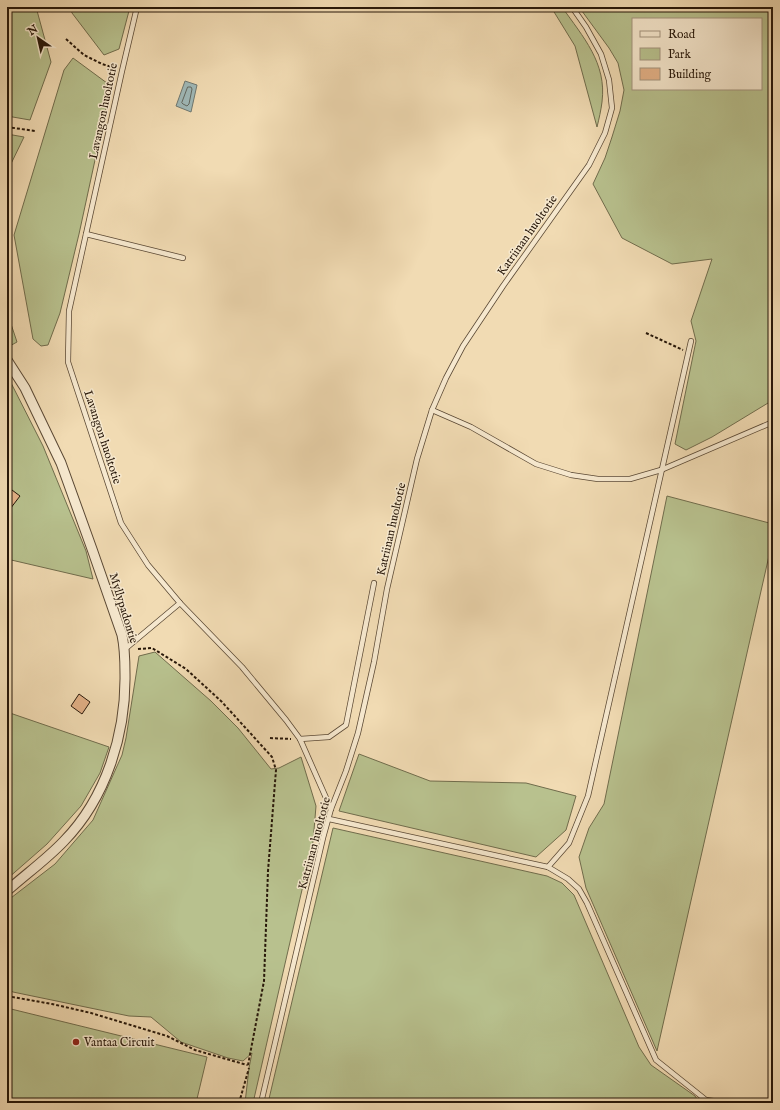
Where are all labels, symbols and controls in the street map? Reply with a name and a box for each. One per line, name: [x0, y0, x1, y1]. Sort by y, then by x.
north arrow: [18, 18, 58, 58]
legend: [632, 18, 762, 90]
text: N: [24, 22, 41, 40]
text: Road: [668, 27, 696, 42]
text: Park: [668, 47, 691, 62]
street label: Lavangon huoltotie: [86, 61, 121, 161]
text: Building: [668, 67, 712, 82]
street label: Katriinan huoltotie: [494, 192, 561, 278]
street label: Lavangon huoltotie: [80, 388, 125, 486]
street label: Katriinan huoltotie: [373, 481, 410, 577]
street label: Myllypadontie: [105, 571, 141, 646]
street label: Katriinan huoltotie: [295, 795, 334, 891]
place label: Vantaa Circuit: [83, 1035, 155, 1050]
marker: Vantaa Circuit: [71, 1037, 81, 1047]

